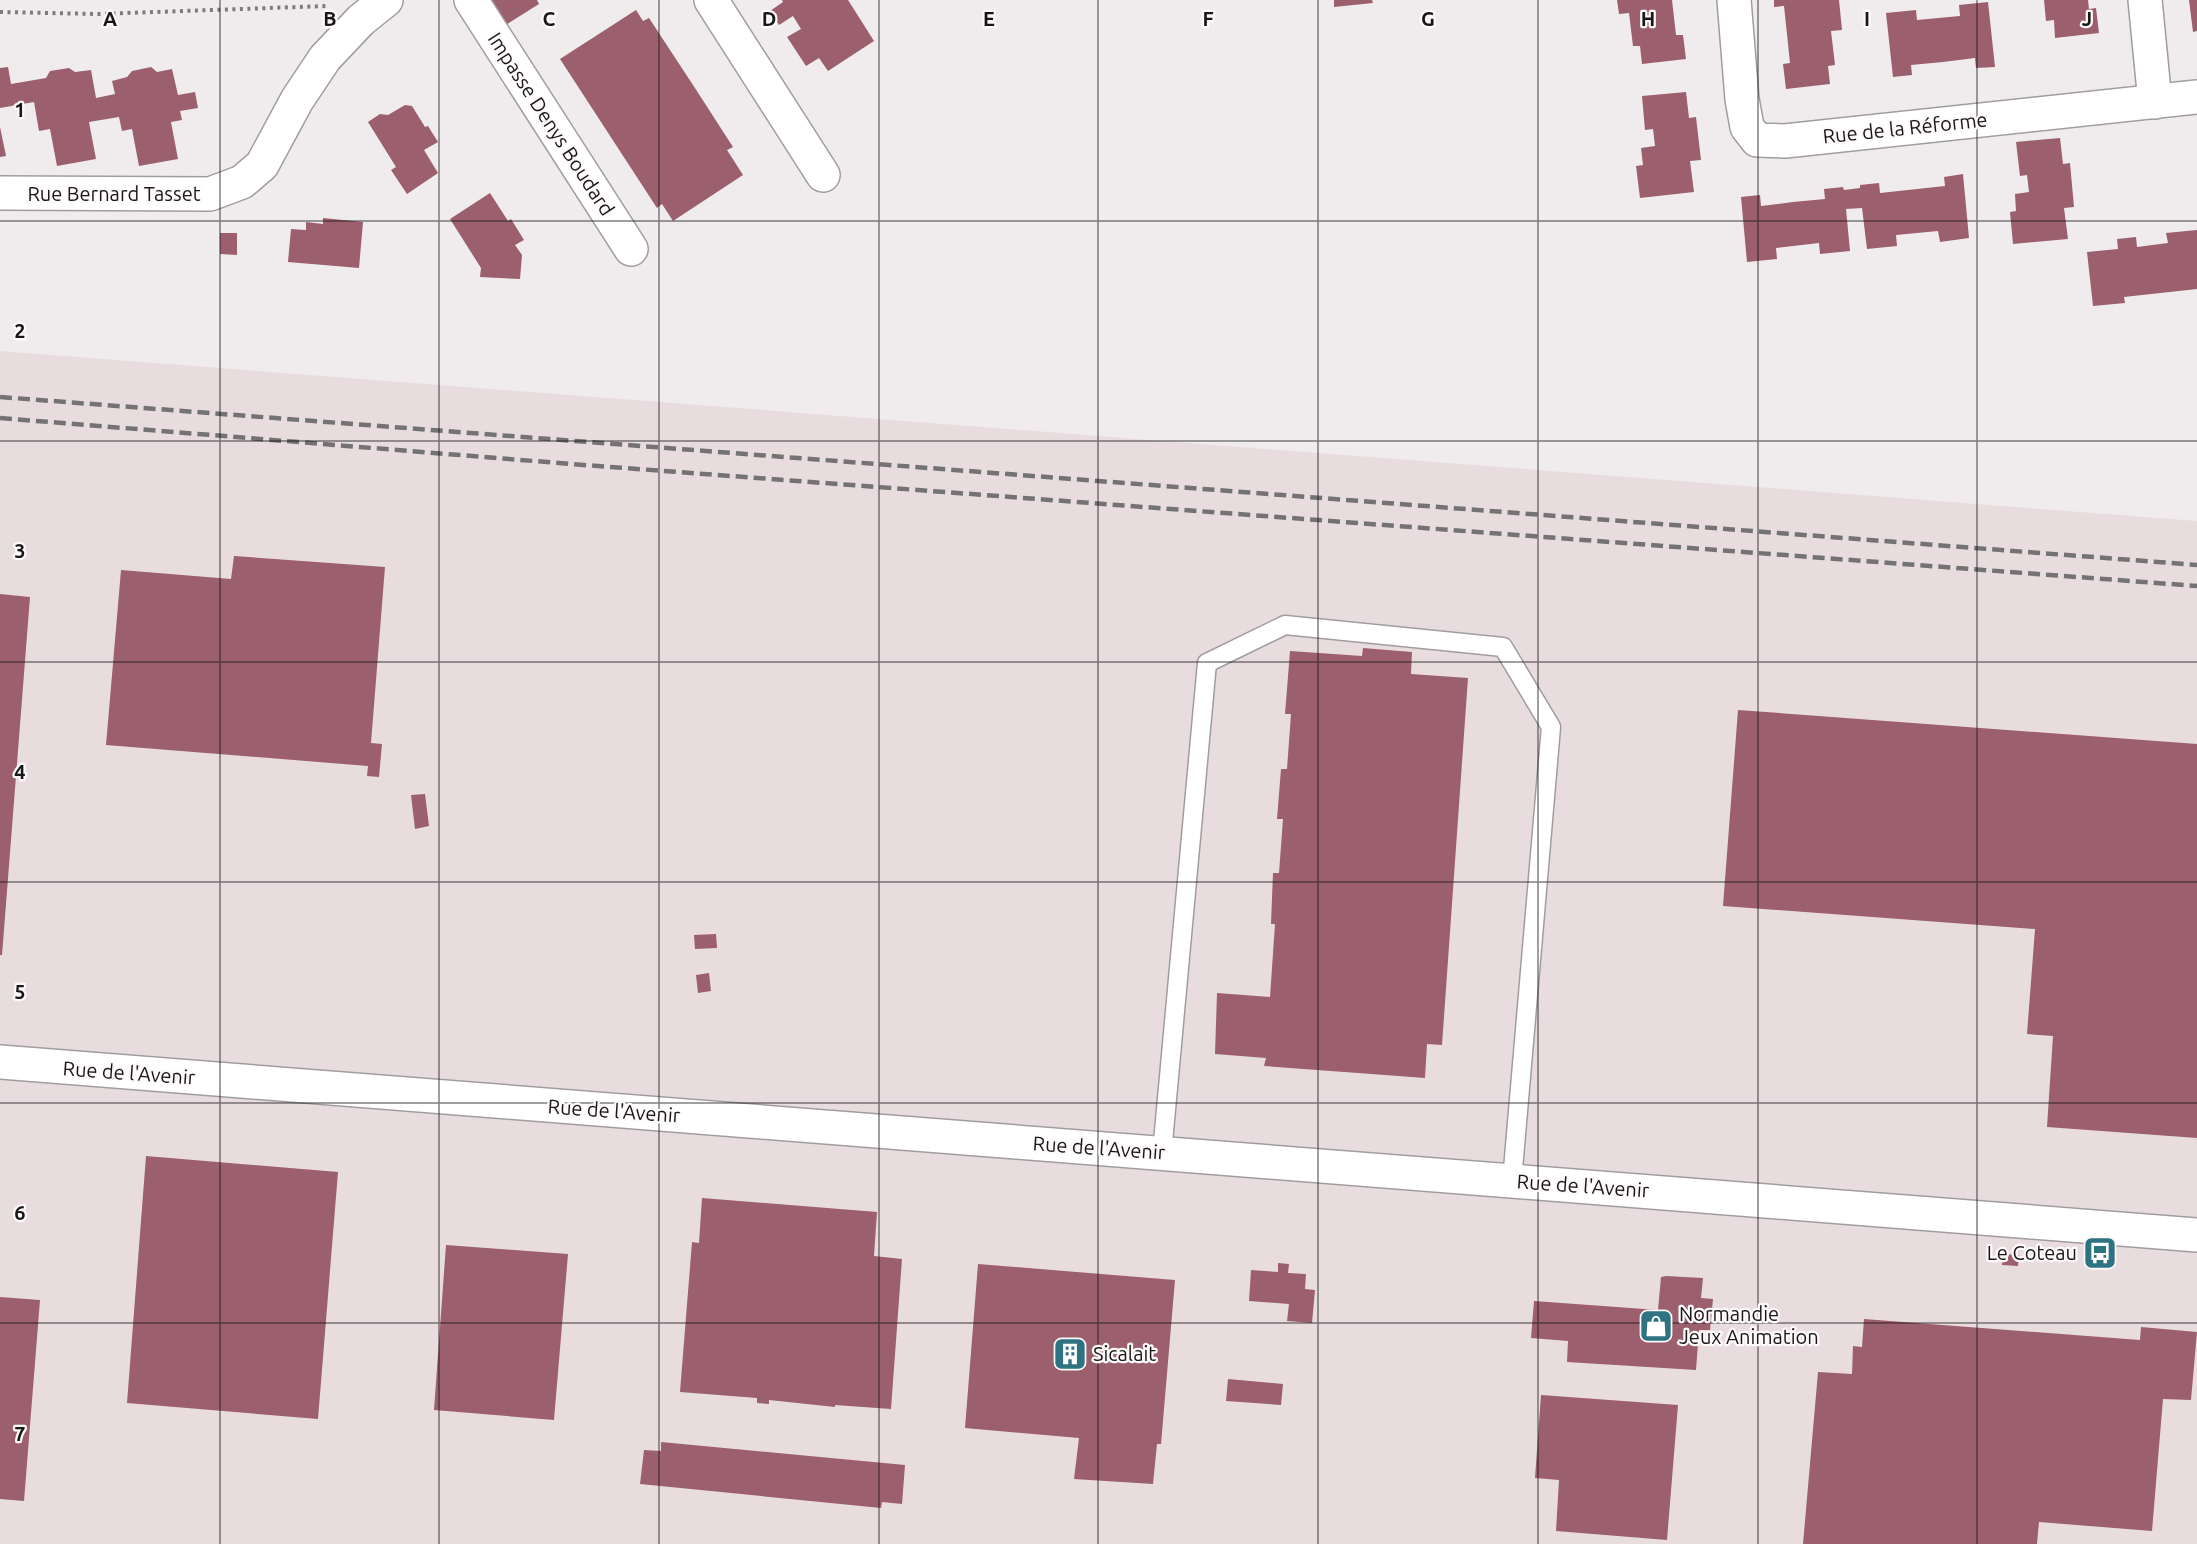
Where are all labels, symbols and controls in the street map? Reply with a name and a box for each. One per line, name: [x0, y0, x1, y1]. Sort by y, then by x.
text: A: [103, 7, 117, 30]
text: B: [323, 7, 337, 30]
text: C: [543, 7, 556, 30]
text: D: [762, 7, 776, 30]
text: E: [983, 7, 995, 30]
text: F: [1202, 7, 1214, 30]
text: G: [1421, 7, 1435, 30]
text: H: [1641, 7, 1655, 30]
text: I: [1864, 7, 1870, 30]
text: J: [2082, 7, 2092, 30]
street label: Impasse Denys Boudard: [484, 28, 619, 220]
text: 1: [14, 98, 26, 121]
street label: Rue de la Réforme: [1821, 107, 1989, 148]
street label: Rue Bernard Tasset: [27, 182, 201, 205]
text: 2: [14, 319, 26, 342]
text: 3: [14, 539, 26, 562]
text: 4: [14, 760, 26, 783]
text: 5: [14, 980, 26, 1003]
street label: Rue de l'Avenir: [62, 1056, 197, 1089]
street label: Rue de l'Avenir: [547, 1094, 682, 1127]
street label: Rue de l'Avenir: [1032, 1131, 1167, 1164]
street label: Rue de l'Avenir: [1516, 1169, 1651, 1202]
text: 6: [14, 1201, 26, 1224]
bus stop icon: Le Coteau: [2082, 1235, 2118, 1271]
place label: Le Coteau: [1987, 1241, 2077, 1264]
place label: Normandie Jeux Animation: [1679, 1302, 1819, 1348]
shop icon: Normandie Jeux Animation: [1638, 1308, 1674, 1344]
building icon: Sicalait: [1052, 1336, 1088, 1372]
place label: Sicalait: [1093, 1342, 1156, 1365]
text: 7: [14, 1422, 26, 1445]

